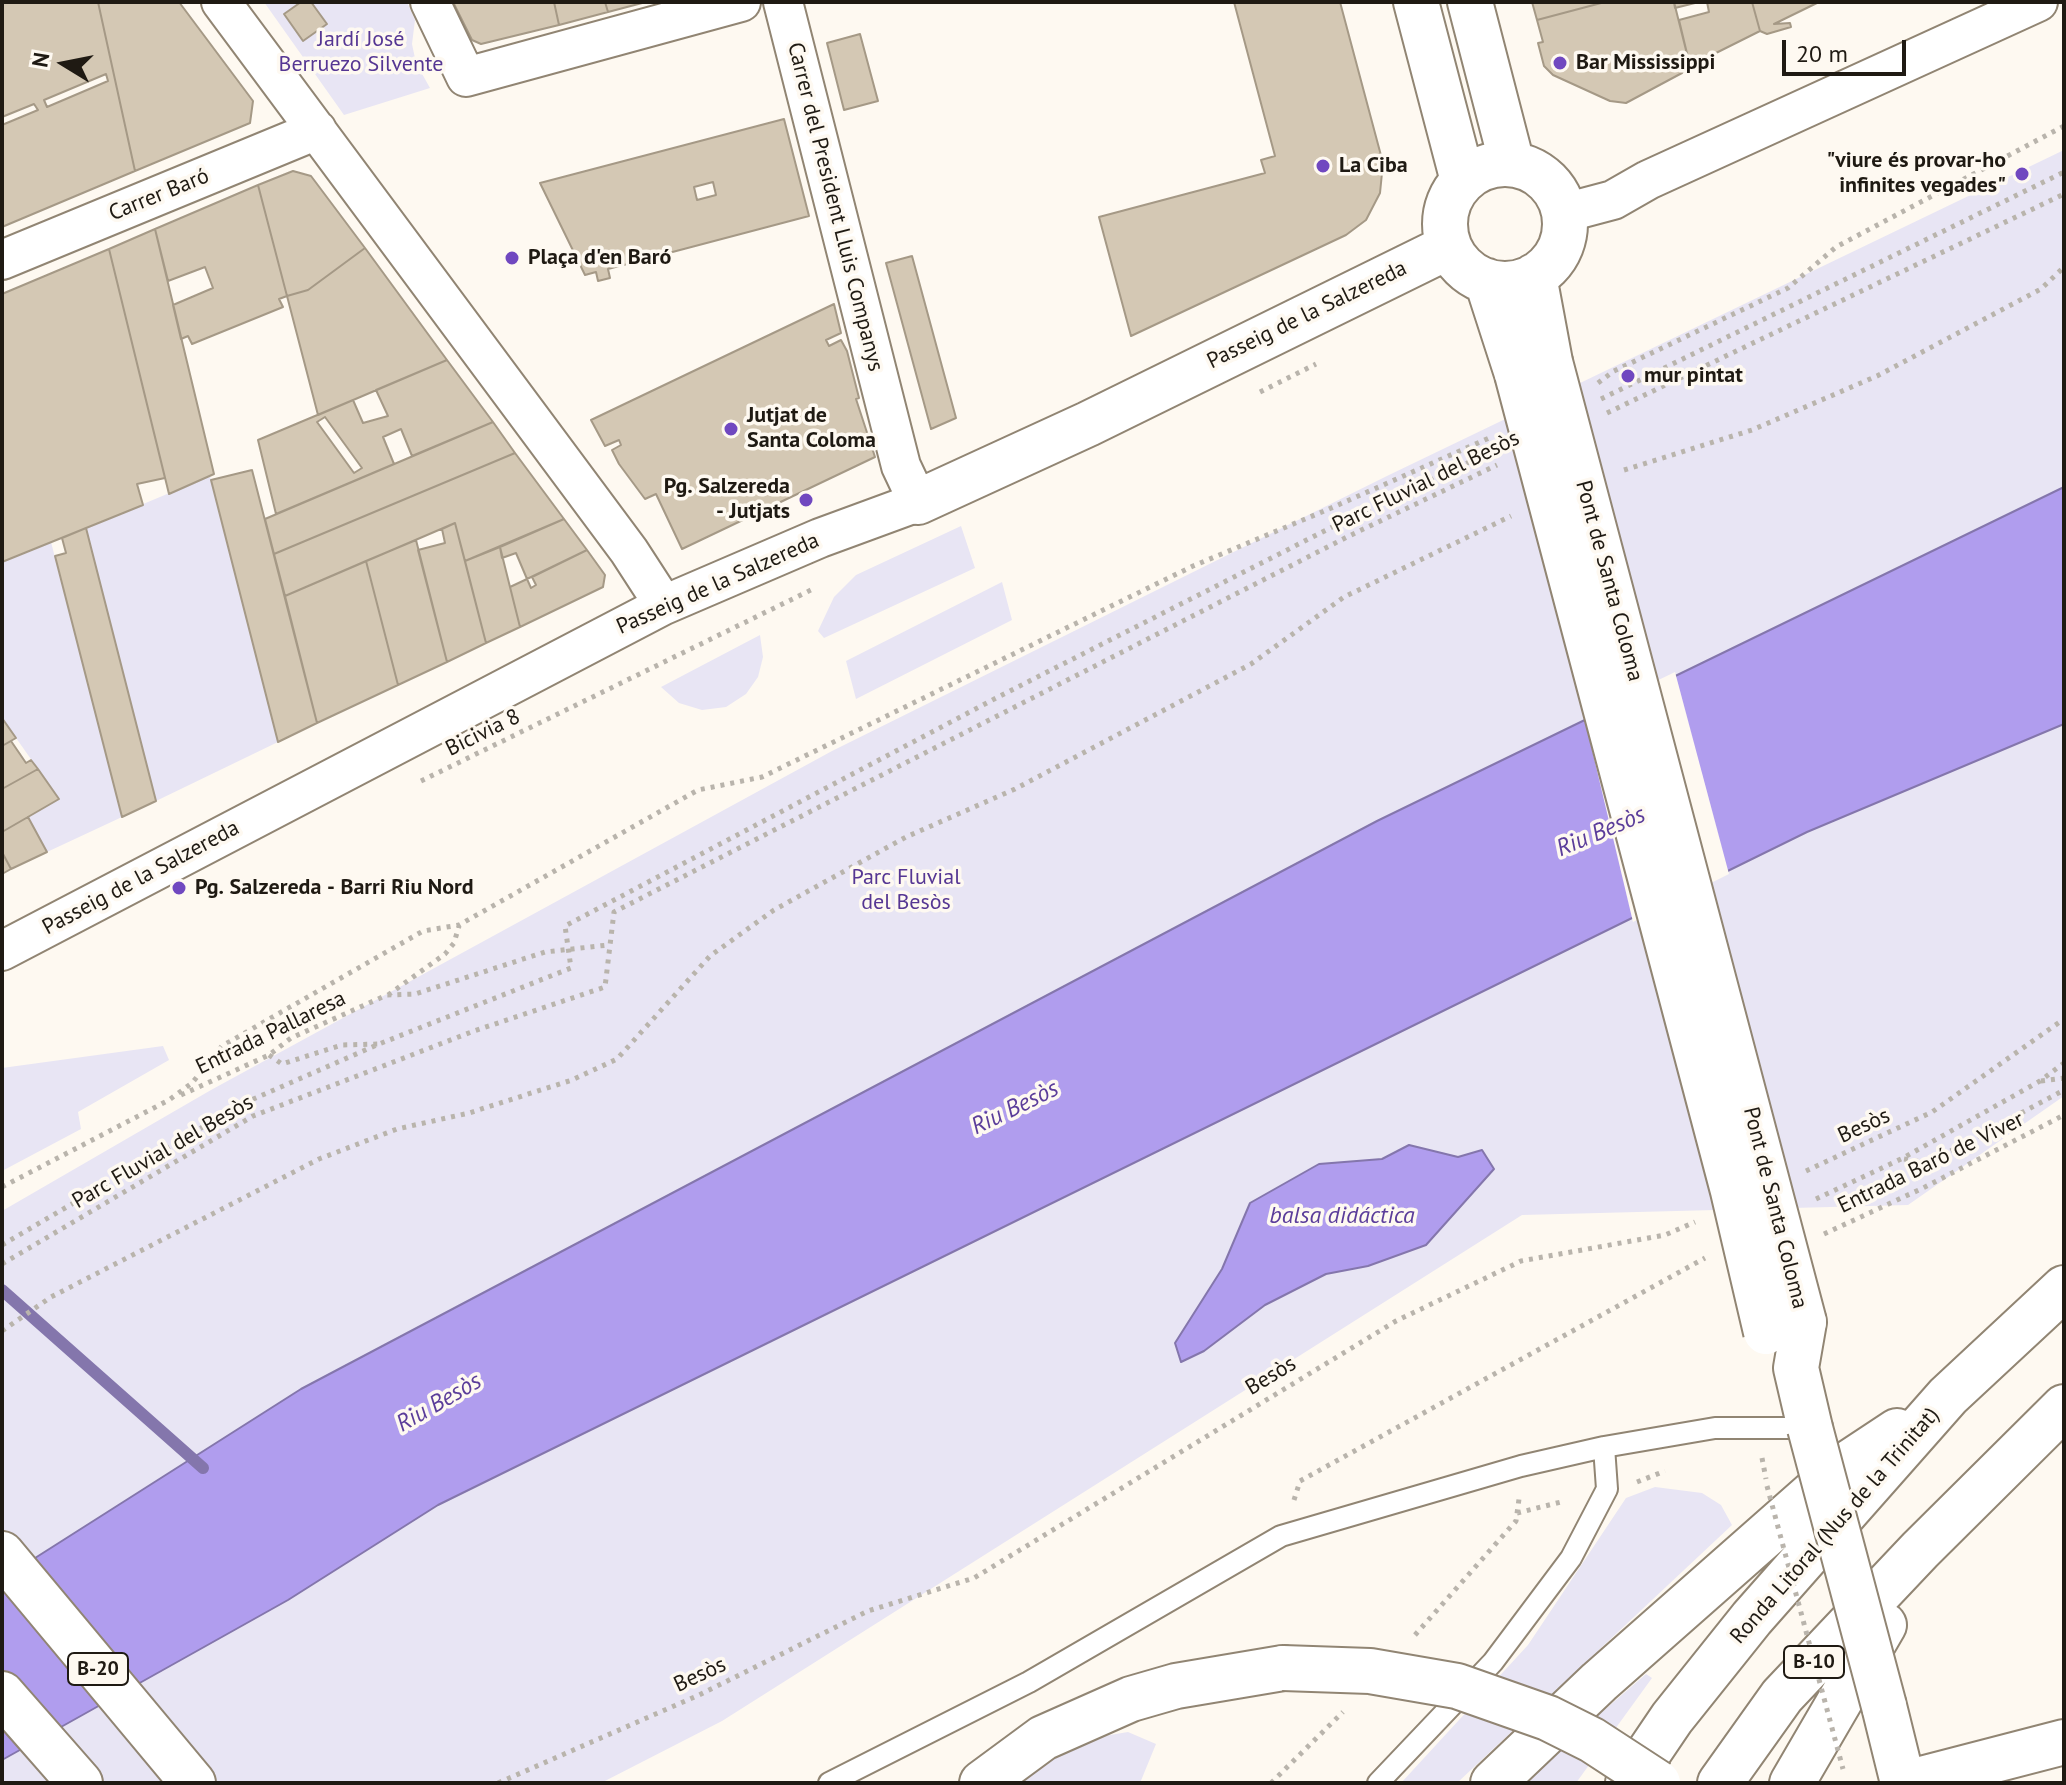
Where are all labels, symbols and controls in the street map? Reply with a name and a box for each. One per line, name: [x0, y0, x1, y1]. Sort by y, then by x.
north arrow: [24, 24, 104, 104]
scale bar: [1786, 24, 1910, 74]
park label: Jardí José Berruezo Silvente: [279, 27, 443, 78]
text: 20 m: [1796, 38, 1848, 69]
street label: Carrer del President Lluis Companys: [781, 40, 889, 374]
text: N: [25, 50, 55, 69]
place label: Bar Mississippi: [1576, 50, 1715, 76]
marker: Bar Mississippi: [1551, 54, 1569, 72]
place label: "viure és provar-ho infinites vegades": [1826, 148, 2006, 200]
place label: La Ciba: [1339, 153, 1408, 179]
marker: La Ciba: [1314, 157, 1332, 175]
street label: Carrer Baró: [105, 163, 213, 227]
marker: "viure és provar-ho infinites vegades": [2013, 165, 2031, 183]
place label: Plaça d'en Baró: [528, 245, 671, 271]
marker: Plaça d'en Baró: [503, 249, 521, 267]
street label: Passeig de la Salzereda: [1203, 255, 1411, 375]
place label: mur pintat: [1644, 363, 1743, 389]
marker: mur pintat: [1619, 367, 1637, 385]
place label: Jutjat de Santa Coloma: [747, 403, 876, 454]
marker: Jutjat de Santa Coloma: [722, 420, 740, 438]
street label: Parc Fluvial del Besòs: [1328, 425, 1524, 539]
place label: Pg. Salzereda - Jutjats: [664, 474, 790, 526]
street label: Pont de Santa Coloma: [1569, 478, 1649, 684]
marker: Pg. Salzereda - Jutjats: [797, 491, 815, 509]
street label: Passeig de la Salzereda: [613, 527, 823, 641]
street label: Bicivia 8: [441, 704, 525, 762]
water label: Riu Besòs: [1552, 800, 1650, 864]
street label: Passeig de la Salzereda: [38, 815, 244, 941]
park label: Parc Fluvial del Besòs: [851, 865, 961, 916]
place label: Pg. Salzereda - Barri Riu Nord: [195, 875, 474, 901]
marker: Pg. Salzereda - Barri Riu Nord: [170, 879, 188, 897]
street label: Entrada Pallaresa: [192, 985, 350, 1081]
water label: Riu Besòs: [967, 1075, 1063, 1141]
street label: Parc Fluvial del Besòs: [68, 1089, 258, 1215]
street label: Besòs: [1834, 1103, 1894, 1149]
street label: Pont de Santa Coloma: [1737, 1104, 1813, 1312]
street label: Entrada Baró de Viver: [1834, 1107, 2028, 1219]
water label: balsa didáctica: [1269, 1202, 1415, 1230]
street label: Besòs: [1241, 1351, 1301, 1401]
water label: Riu Besòs: [391, 1367, 487, 1439]
street label: Ronda Litoral (Nus de la Trinitat): [1725, 1402, 1945, 1650]
road number: B-10: [1784, 1646, 1844, 1678]
street label: Besòs: [670, 1652, 730, 1698]
road number: B-20: [68, 1653, 128, 1685]

